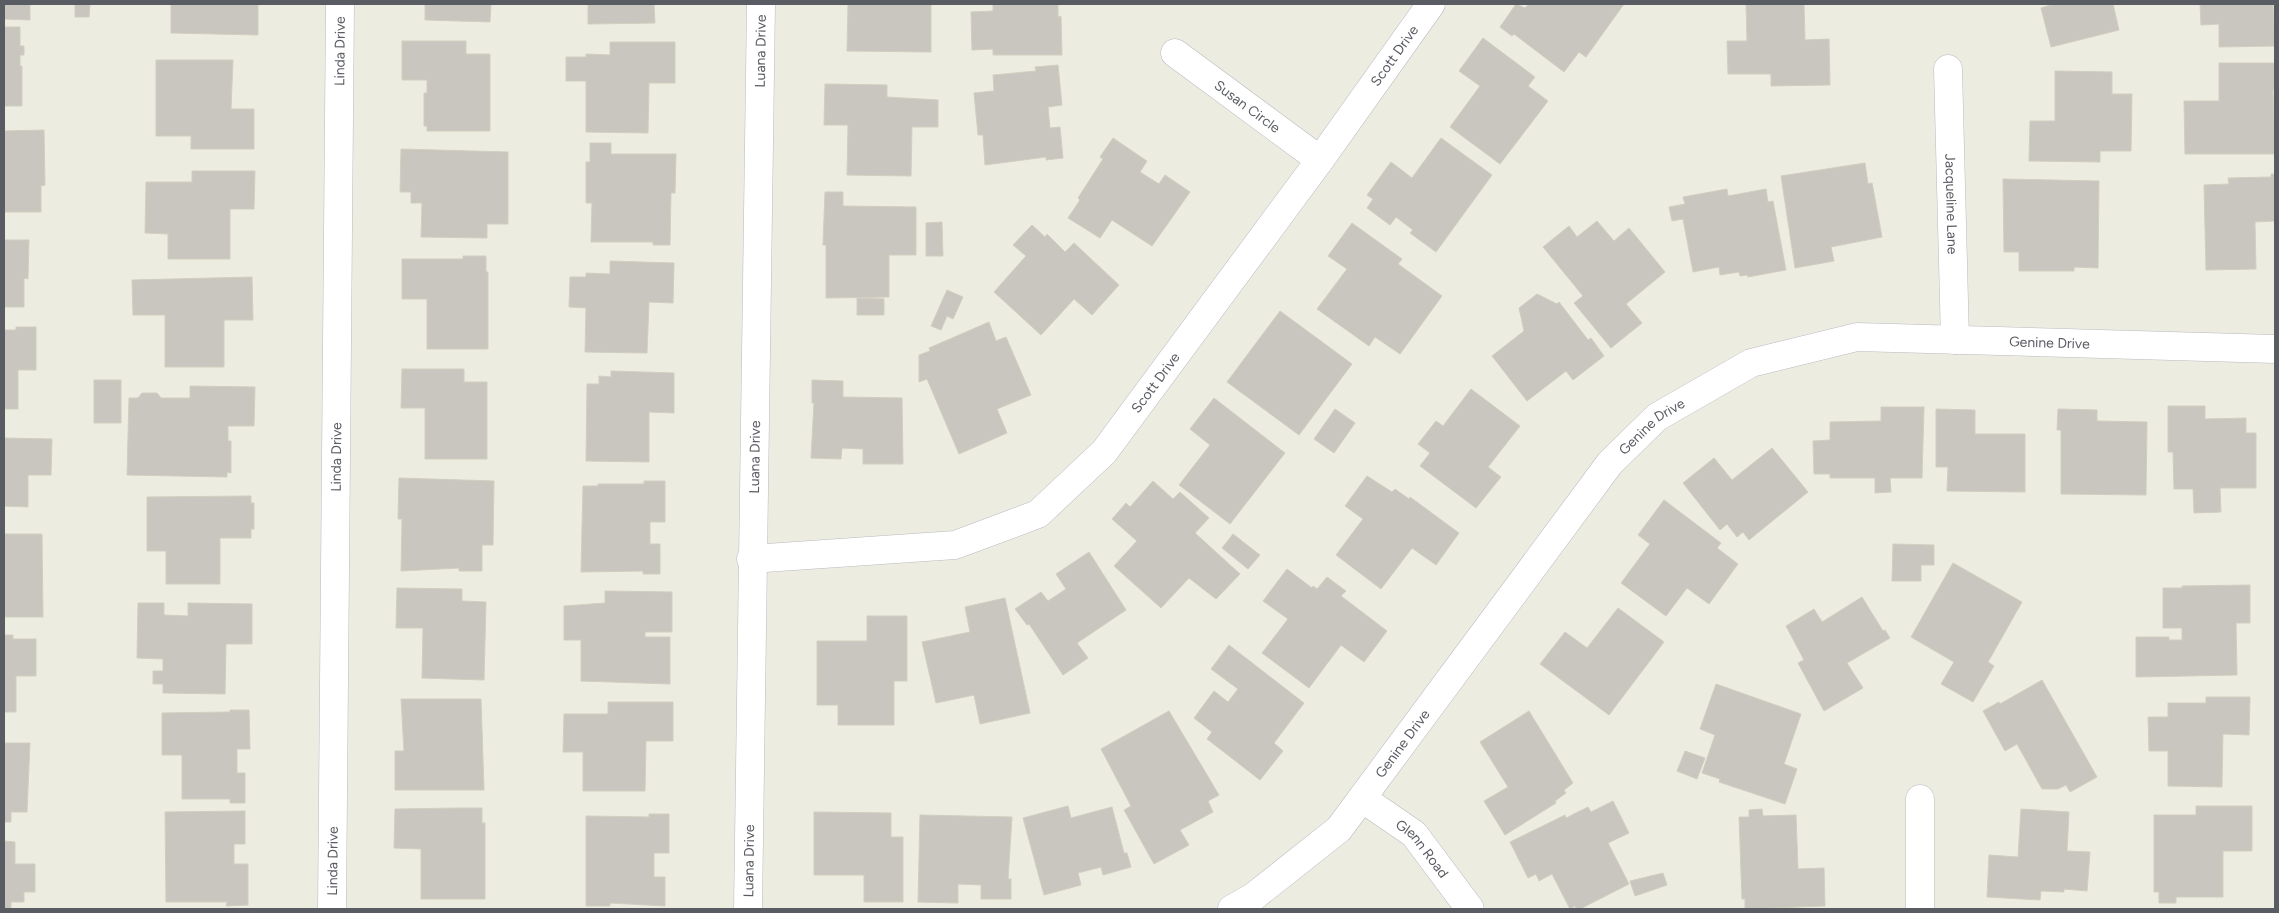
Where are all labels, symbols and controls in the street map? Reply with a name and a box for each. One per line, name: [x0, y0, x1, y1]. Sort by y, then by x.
street label: Luana Drive: [752, 14, 770, 88]
street label: Linda Drive: [331, 16, 349, 86]
street label: Scott Drive: [1367, 22, 1422, 90]
street label: Susan Circle: [1211, 77, 1284, 137]
street label: Jacqueline Lane: [1941, 153, 1961, 255]
street label: Genine Drive: [2009, 333, 2090, 353]
street label: Scott Drive: [1128, 349, 1184, 416]
street label: Genine Drive: [1615, 395, 1688, 459]
street label: Luana Drive: [746, 420, 764, 494]
street label: Linda Drive: [328, 422, 345, 492]
street label: Genine Drive: [1372, 706, 1434, 781]
street label: Glenn Road: [1392, 816, 1452, 881]
street label: Luana Drive: [740, 824, 758, 898]
street label: Linda Drive: [324, 826, 342, 896]

